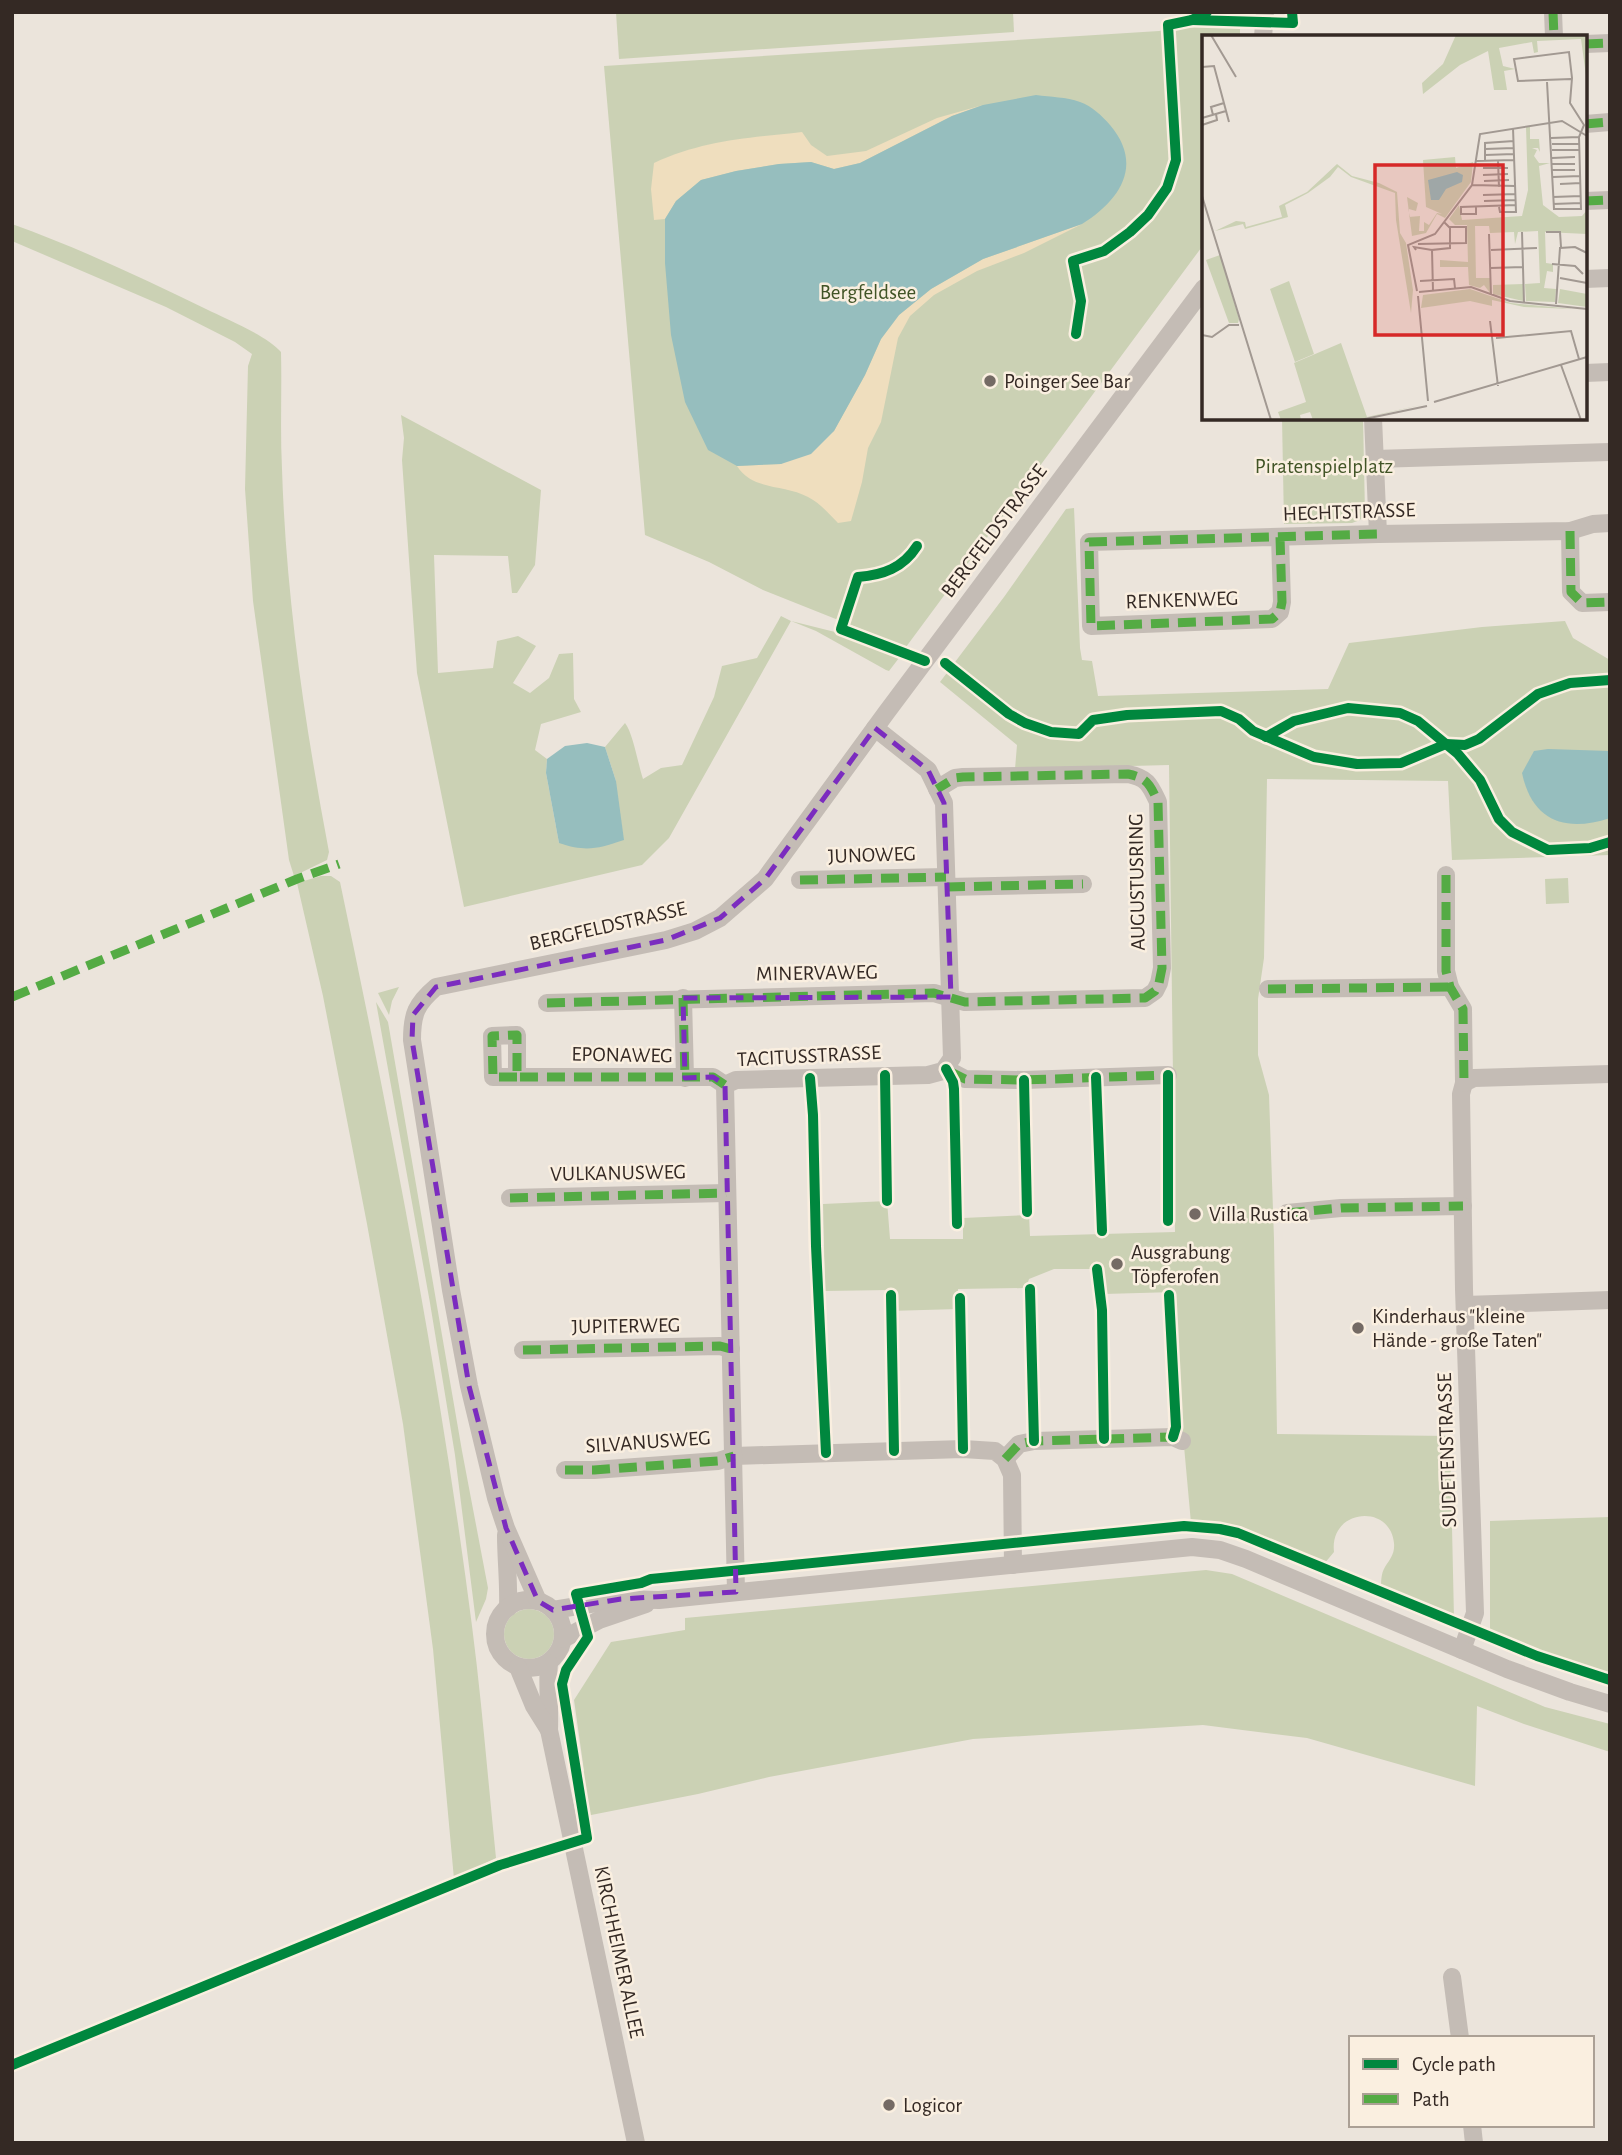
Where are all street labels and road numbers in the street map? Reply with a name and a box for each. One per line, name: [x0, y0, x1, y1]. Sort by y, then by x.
street label: BERGFELDSTRASSE: [937, 461, 1051, 601]
street label: HECHTSTRASSE: [1282, 499, 1416, 525]
street label: RENKENWEG: [1125, 588, 1239, 612]
street label: AUGUSTUSRING: [1125, 813, 1149, 951]
street label: JUNOWEG: [828, 843, 916, 867]
street label: BERGFELDSTRASSE: [527, 898, 689, 954]
street label: MINERVAWEG: [756, 961, 878, 985]
street label: TACITUSSTRASSE: [736, 1042, 882, 1070]
street label: EPONAWEG: [571, 1044, 673, 1066]
street label: VULKANUSWEG: [550, 1161, 686, 1185]
street label: JUPITERWEG: [572, 1315, 680, 1337]
street label: SUDETENSTRASSE: [1434, 1372, 1460, 1528]
street label: SILVANUSWEG: [585, 1427, 711, 1457]
street label: KIRCHHEIMER ALLEE: [590, 1864, 648, 2040]

